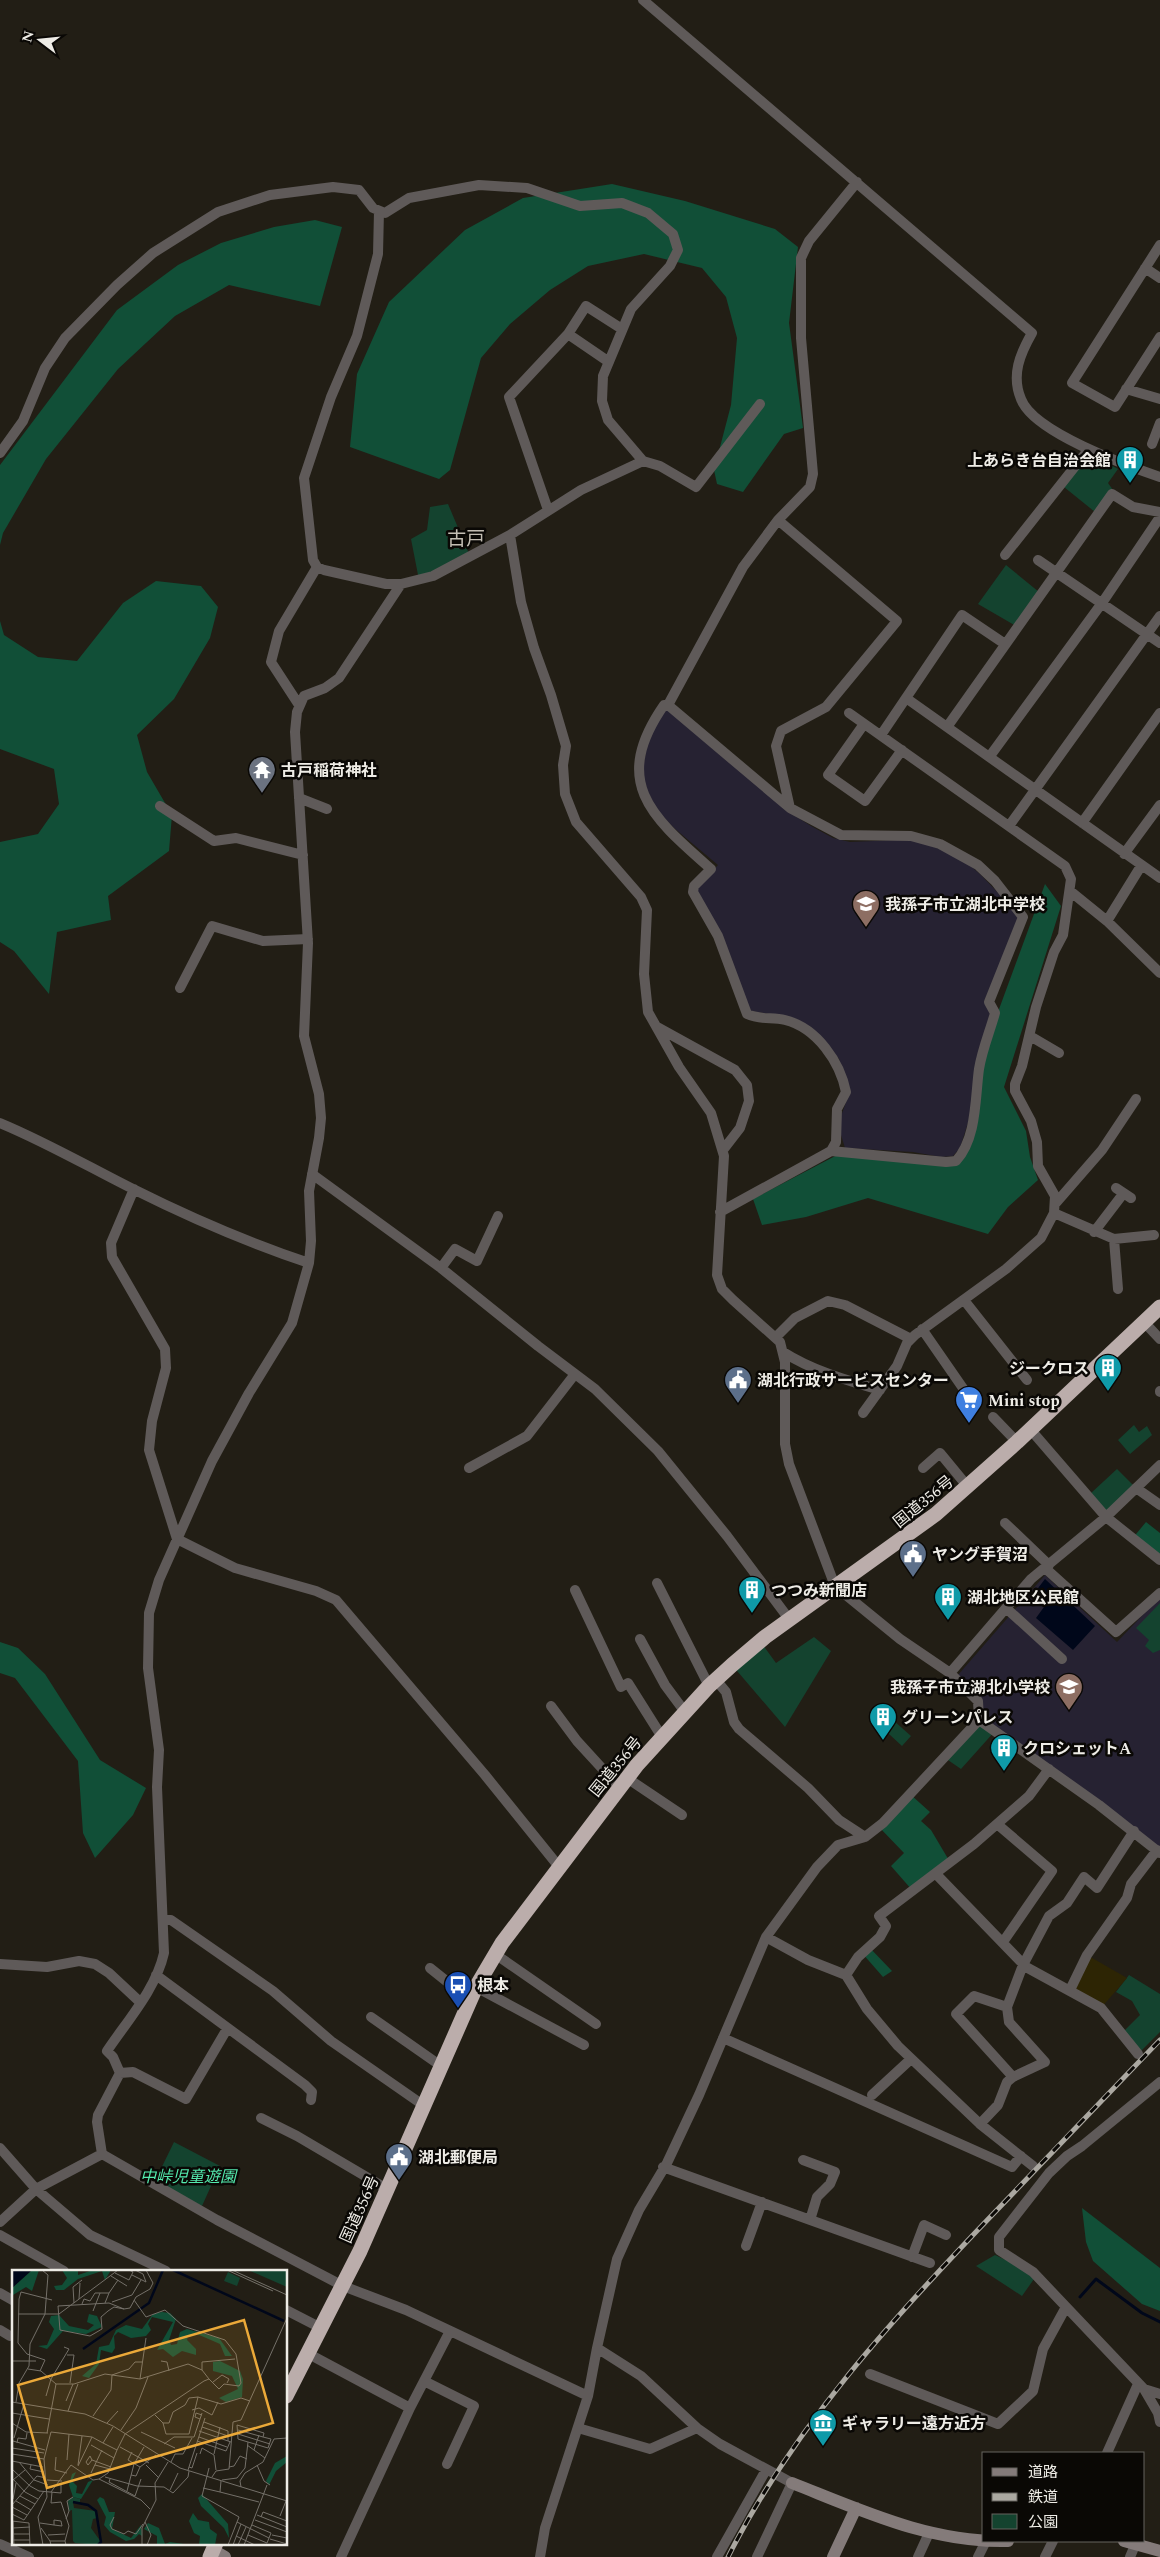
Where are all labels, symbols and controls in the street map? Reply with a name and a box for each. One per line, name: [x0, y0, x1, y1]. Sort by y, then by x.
north arrow: [15, 15, 65, 65]
text: N: [16, 28, 40, 45]
building icon: 上あらき台自治会館: [1115, 445, 1145, 484]
place label: 上あらき台自治会館: [967, 449, 1111, 473]
district label: 古戸: [447, 525, 485, 554]
temple icon: 古戸稲荷神社: [247, 755, 277, 794]
place label: 古戸稲荷神社: [281, 759, 377, 783]
school or university icon: 我孫子市立湖北中学校: [851, 889, 881, 928]
place label: 我孫子市立湖北中学校: [885, 893, 1045, 917]
building icon: ジークロス: [1093, 1353, 1123, 1392]
place label: ジークロス: [1009, 1357, 1089, 1381]
public building icon: 湖北行政サービスセンター: [723, 1365, 753, 1404]
place label: 湖北行政サービスセンター: [757, 1369, 949, 1393]
supermarket icon: Mini stop: [954, 1385, 984, 1424]
place label: Mini stop: [988, 1389, 1060, 1413]
street label: 国道356号: [888, 1470, 959, 1534]
public building icon: ヤング手賀沼: [898, 1539, 928, 1578]
place label: ヤング手賀沼: [932, 1543, 1028, 1567]
building icon: つつみ新聞店: [737, 1575, 767, 1614]
place label: つつみ新聞店: [771, 1579, 867, 1603]
building icon: 湖北地区公民館: [933, 1582, 963, 1621]
place label: 湖北地区公民館: [967, 1586, 1079, 1610]
school or university icon: 我孫子市立湖北小学校: [1054, 1672, 1084, 1711]
place label: 我孫子市立湖北小学校: [890, 1676, 1050, 1700]
building icon: グリーンパレス: [868, 1702, 898, 1741]
place label: グリーンパレス: [902, 1706, 1013, 1730]
street label: 国道356号: [584, 1731, 648, 1802]
building icon: クロシェットA: [989, 1733, 1019, 1772]
place label: クロシェットA: [1023, 1737, 1132, 1761]
bus stop icon: 根本: [443, 1970, 473, 2009]
place label: 根本: [477, 1974, 509, 1998]
public building icon: 湖北郵便局: [384, 2142, 414, 2181]
place label: 湖北郵便局: [418, 2146, 498, 2170]
park label: 中峠児童遊園: [140, 2165, 238, 2189]
street label: 国道356号: [334, 2172, 386, 2247]
inset map: [12, 2270, 288, 2544]
museum icon: ギャラリー遠方近方: [808, 2408, 838, 2447]
place label: ギャラリー遠方近方: [842, 2412, 986, 2436]
legend: [982, 2452, 1145, 2542]
text: 道路: [1028, 2461, 1058, 2484]
text: 鉄道: [1028, 2486, 1058, 2509]
text: 公園: [1028, 2511, 1058, 2534]

